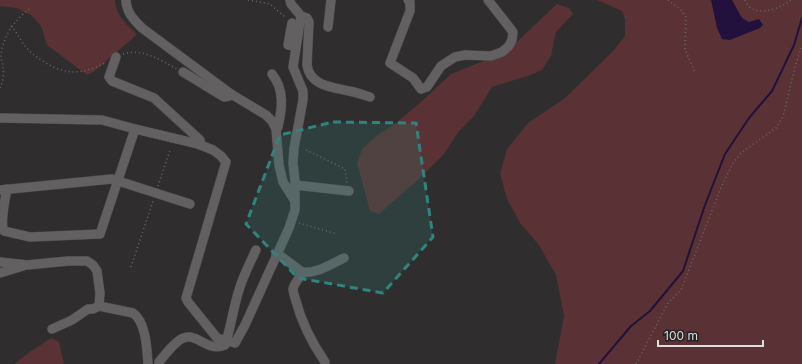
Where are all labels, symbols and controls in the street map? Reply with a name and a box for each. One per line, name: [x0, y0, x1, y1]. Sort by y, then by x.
scale bar: [658, 322, 763, 348]
text: 100 m: [664, 328, 698, 343]

